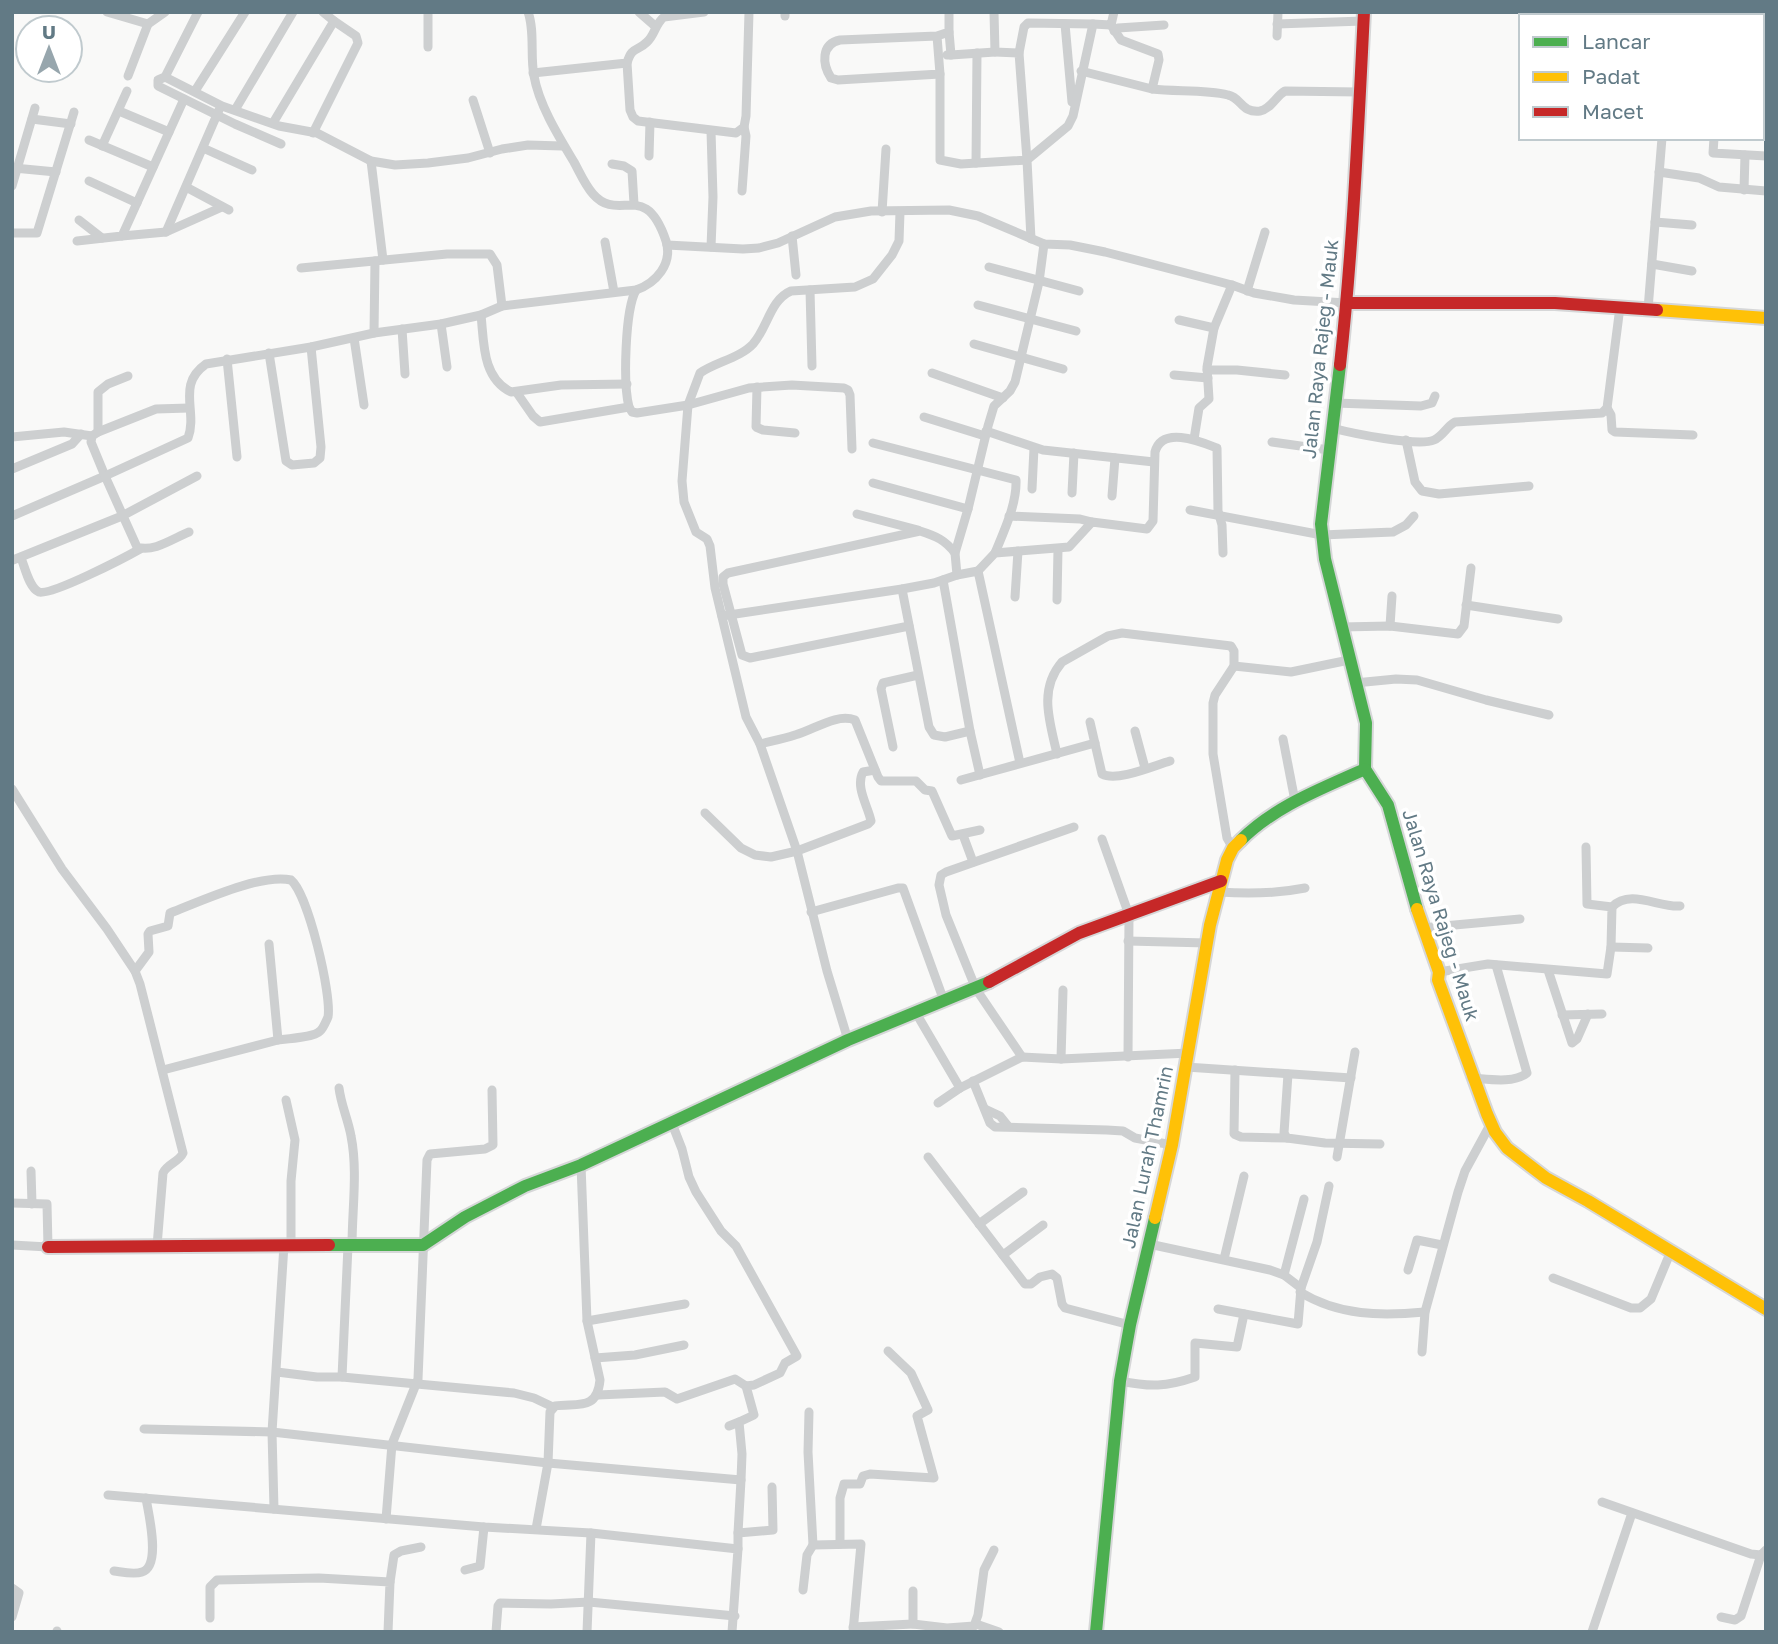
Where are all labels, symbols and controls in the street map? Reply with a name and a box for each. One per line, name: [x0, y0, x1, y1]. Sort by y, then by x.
north arrow: [14, 14, 84, 84]
legend: [1519, 14, 1764, 140]
text: U: [42, 20, 56, 43]
text: Lancar: [1582, 28, 1650, 54]
text: Padat: [1582, 63, 1640, 89]
text: Macet: [1582, 98, 1644, 124]
street label: Jalan Raya Rajeg - Mauk: [1297, 238, 1342, 460]
street label: Jalan Raya Rajeg - Mauk: [1398, 806, 1485, 1024]
street label: Jalan Lurah Thamrin: [1116, 1063, 1177, 1250]

